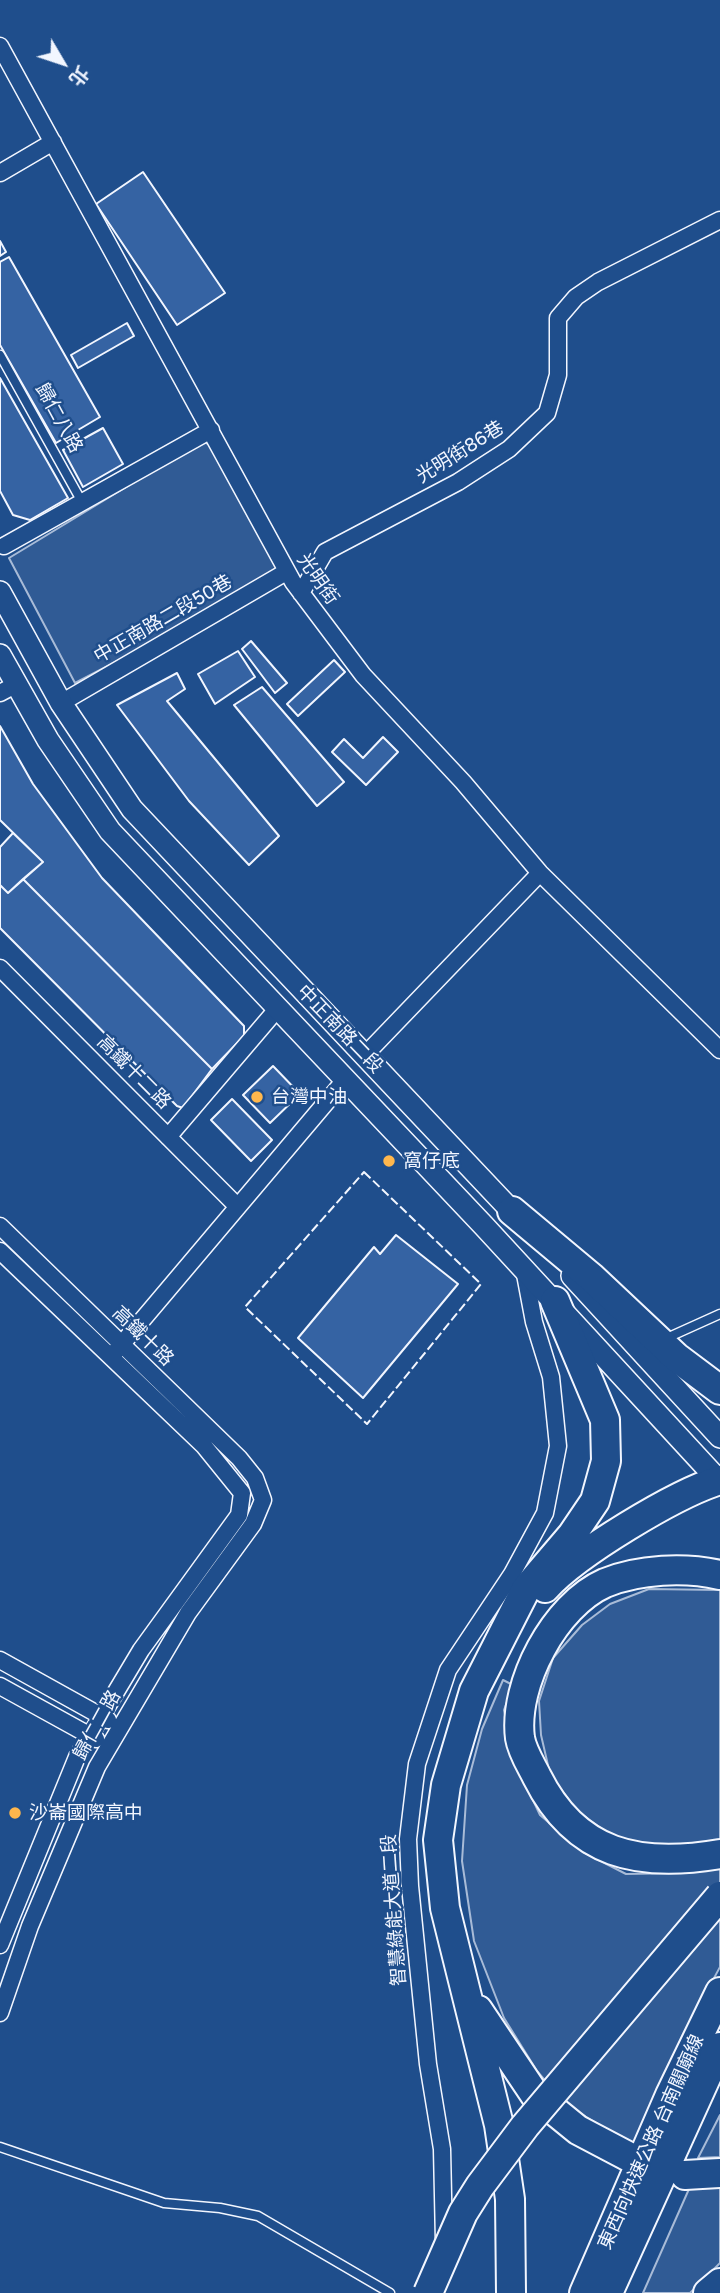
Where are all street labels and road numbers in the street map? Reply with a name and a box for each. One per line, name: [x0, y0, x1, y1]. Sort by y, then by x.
street label: 歸仁八路: [31, 379, 87, 457]
street label: 光明街86巷: [412, 416, 508, 488]
street label: 光明街: [292, 549, 344, 609]
street label: 中正南路二段50巷: [90, 570, 236, 668]
street label: 中正南路二段: [292, 980, 388, 1078]
street label: 高鐵十二路: [92, 1030, 176, 1114]
street label: 高鐵十路: [108, 1301, 178, 1371]
street label: 歸仁二路: [69, 1686, 125, 1764]
street label: 智慧綠能大道二段: [377, 1833, 411, 1987]
street label: 東西向快速公路 台南關廟線: [593, 2031, 709, 2253]

